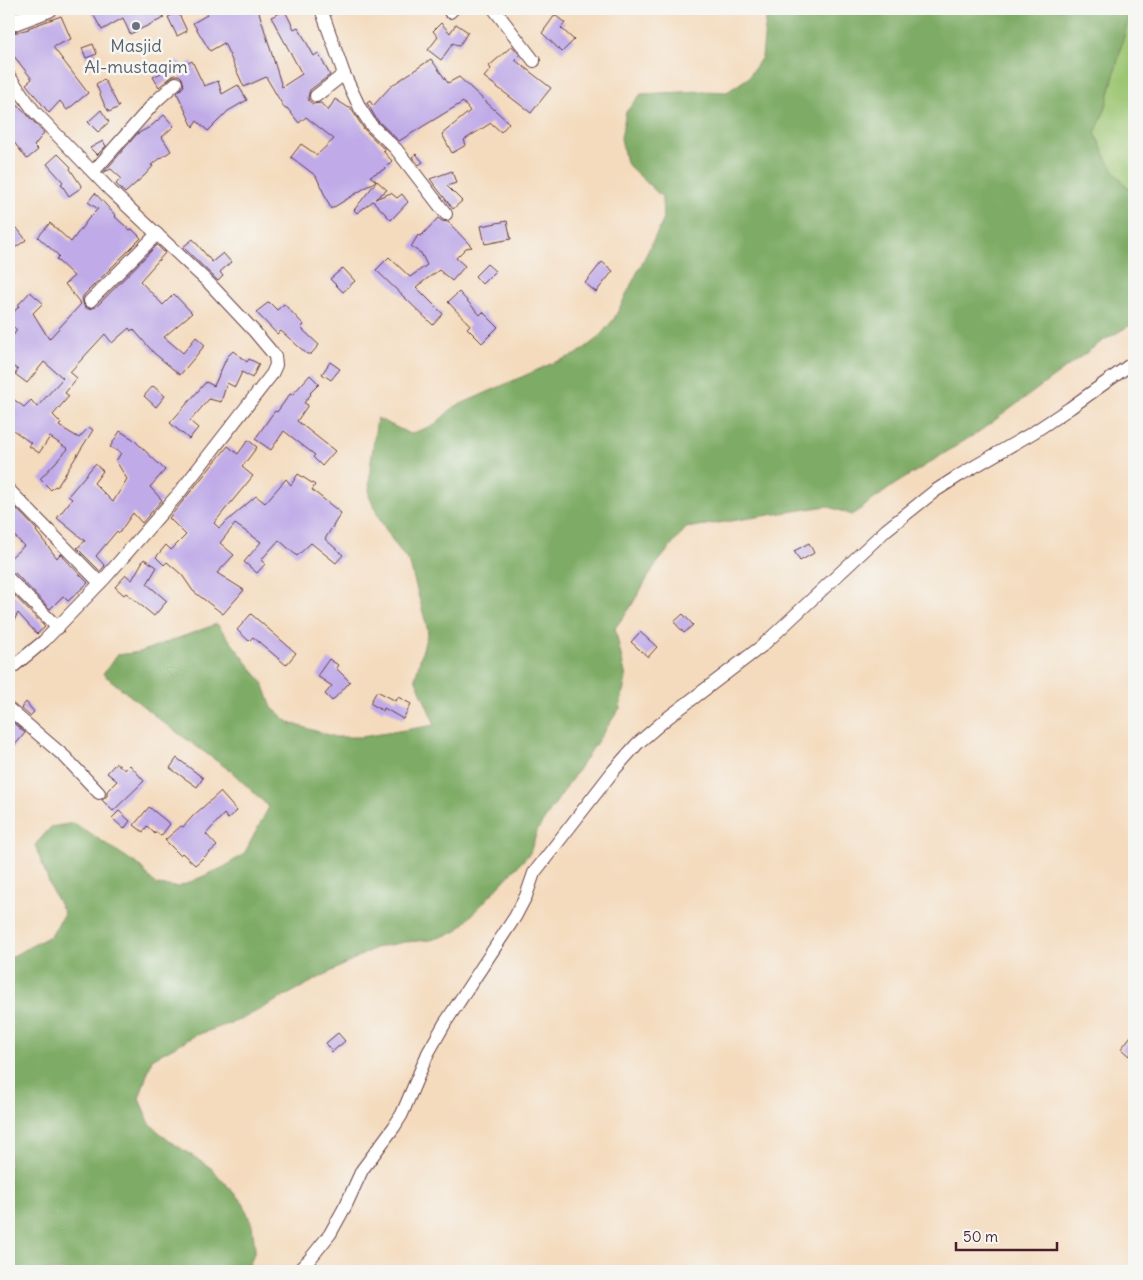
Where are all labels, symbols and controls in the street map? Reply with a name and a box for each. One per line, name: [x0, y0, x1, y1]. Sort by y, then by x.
marker: Masjid Al-mustaqim: [130, 20, 142, 32]
place label: Masjid Al-mustaqim: [84, 34, 188, 78]
scale bar: [956, 1220, 1057, 1252]
text: 50 m: [963, 1227, 998, 1246]

